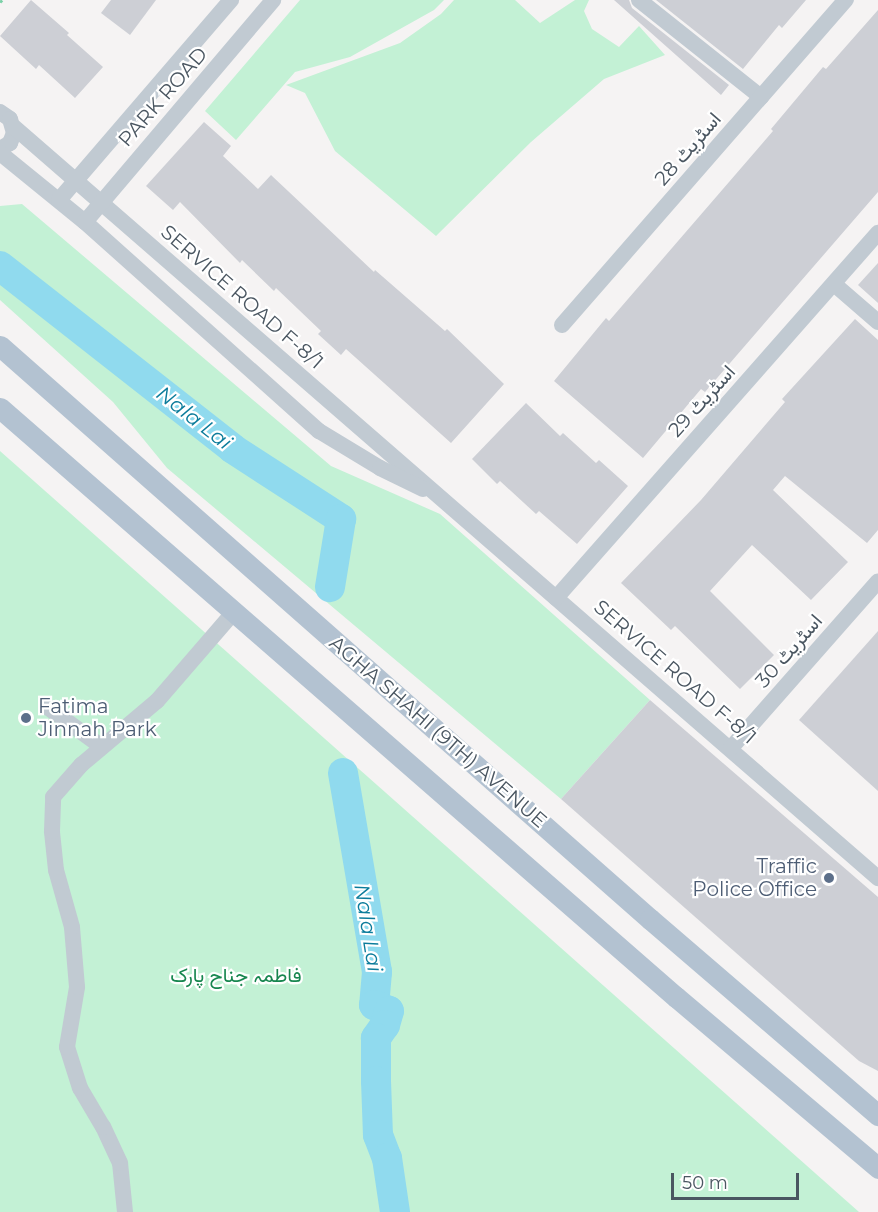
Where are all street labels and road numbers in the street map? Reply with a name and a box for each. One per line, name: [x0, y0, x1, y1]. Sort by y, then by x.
street label: PARK ROAD: [113, 42, 213, 152]
street label: اسٹریٹ 28: [650, 108, 726, 190]
street label: SERVICE ROAD F-8/1: [156, 220, 328, 374]
street label: اسٹریٹ 29: [663, 360, 741, 442]
street label: SERVICE ROAD F-8/1: [589, 595, 761, 749]
street label: اسٹریٹ 30: [751, 609, 827, 693]
street label: AGHA SHAHI (9TH) AVENUE: [324, 631, 552, 833]

